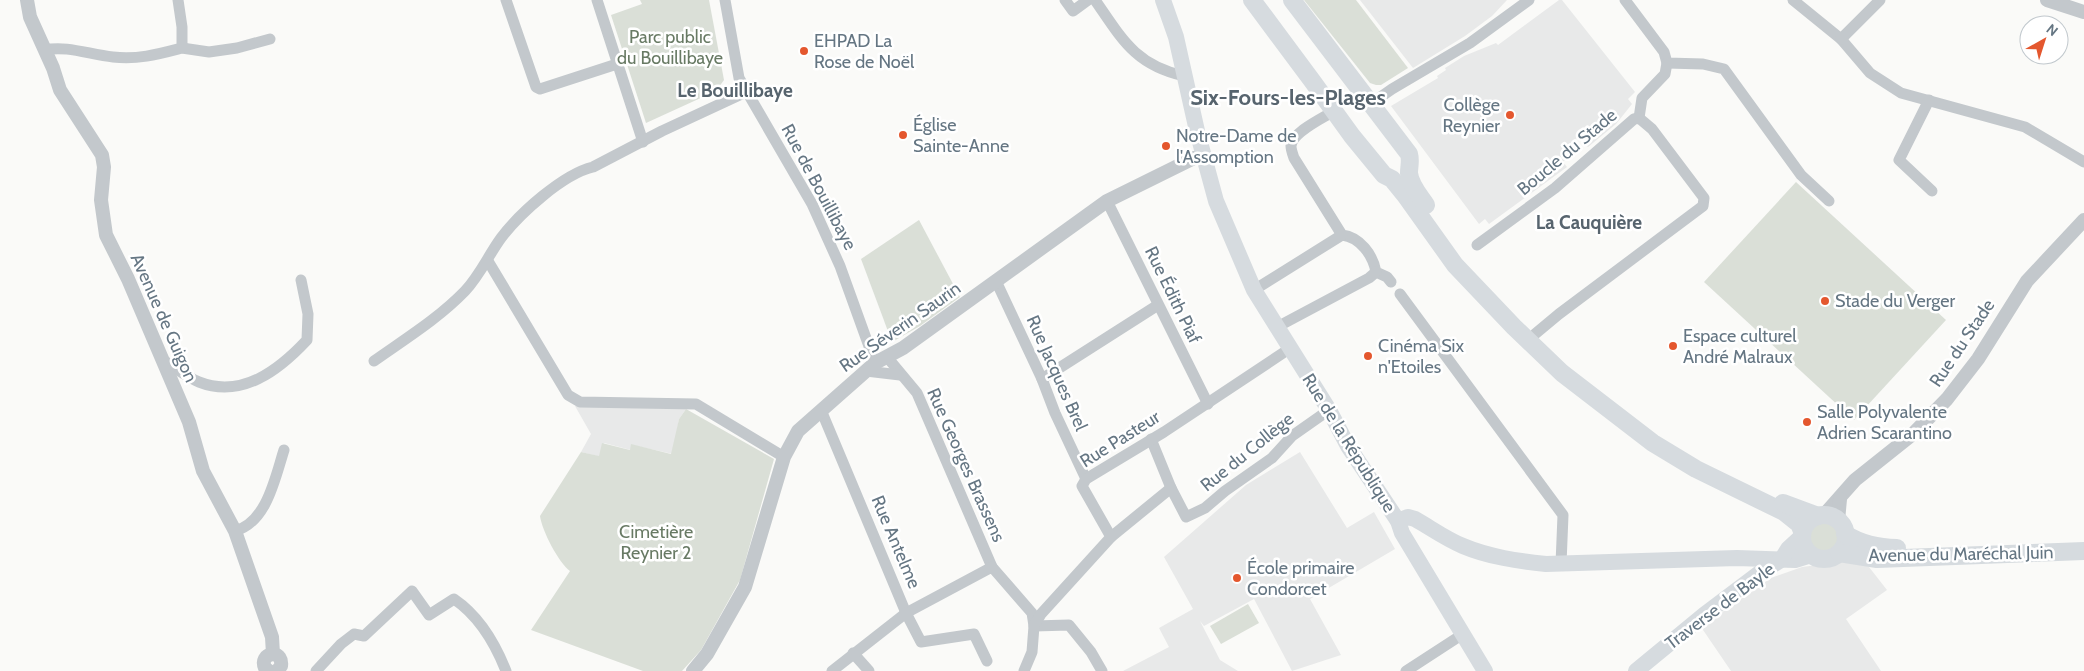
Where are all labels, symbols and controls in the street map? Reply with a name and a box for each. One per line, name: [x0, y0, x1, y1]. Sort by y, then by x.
north arrow: [2019, 15, 2069, 65]
text: N: [2043, 20, 2062, 40]
park label: Parc public du Bouillibaye: [617, 26, 723, 69]
place label: EHPAD La Rose de Noël: [814, 30, 915, 73]
marker: EHPAD La Rose de Noël: [798, 45, 810, 57]
district label: Le Bouillibaye: [677, 79, 793, 102]
district label: Six-Fours-les-Plages: [1190, 84, 1386, 111]
place label: Collège Reynier: [1442, 94, 1500, 137]
street label: Boucle du Stade: [1513, 104, 1621, 200]
marker: Collège Reynier: [1504, 109, 1516, 121]
place label: Église Sainte-Anne: [913, 114, 1009, 157]
street label: Rue de Bouillibaye: [777, 120, 861, 254]
place label: Notre-Dame de l'Assomption: [1176, 125, 1296, 168]
marker: Église Sainte-Anne: [897, 129, 909, 141]
marker: Notre-Dame de l'Assomption: [1160, 140, 1172, 152]
district label: La Cauquière: [1536, 211, 1642, 234]
street label: Rue Édith Piaf: [1140, 243, 1206, 347]
street label: Avenue de Guigon: [126, 250, 202, 386]
street label: Rue Séverin Saurin: [835, 277, 965, 377]
place label: Stade du Verger: [1835, 290, 1956, 312]
marker: Stade du Verger: [1819, 295, 1831, 307]
street label: Rue du Stade: [1925, 295, 1999, 391]
street label: Rue Jacques Brel: [1022, 312, 1093, 435]
place label: Espace culturel André Malraux: [1683, 325, 1797, 368]
place label: Cinéma Six n'Etoiles: [1378, 335, 1464, 378]
marker: Espace culturel André Malraux: [1667, 340, 1679, 352]
marker: Cinéma Six n'Etoiles: [1362, 350, 1374, 362]
street label: Rue de la République: [1297, 370, 1401, 516]
street label: Rue Georges Brassens: [922, 385, 1010, 545]
place label: Salle Polyvalente Adrien Scarantino: [1817, 401, 1952, 444]
street label: Rue Pasteur: [1076, 406, 1164, 472]
street label: Rue du Collège: [1196, 408, 1298, 496]
marker: Salle Polyvalente Adrien Scarantino: [1801, 416, 1813, 428]
street label: Rue Antelme: [867, 492, 925, 592]
park label: Cimetière Reynier 2: [619, 521, 693, 564]
street label: Avenue du Maréchal Juin: [1868, 541, 2054, 567]
place label: École primaire Condorcet: [1247, 557, 1355, 600]
street label: Traverse de Bayle: [1661, 558, 1779, 654]
marker: École primaire Condorcet: [1231, 572, 1243, 584]

